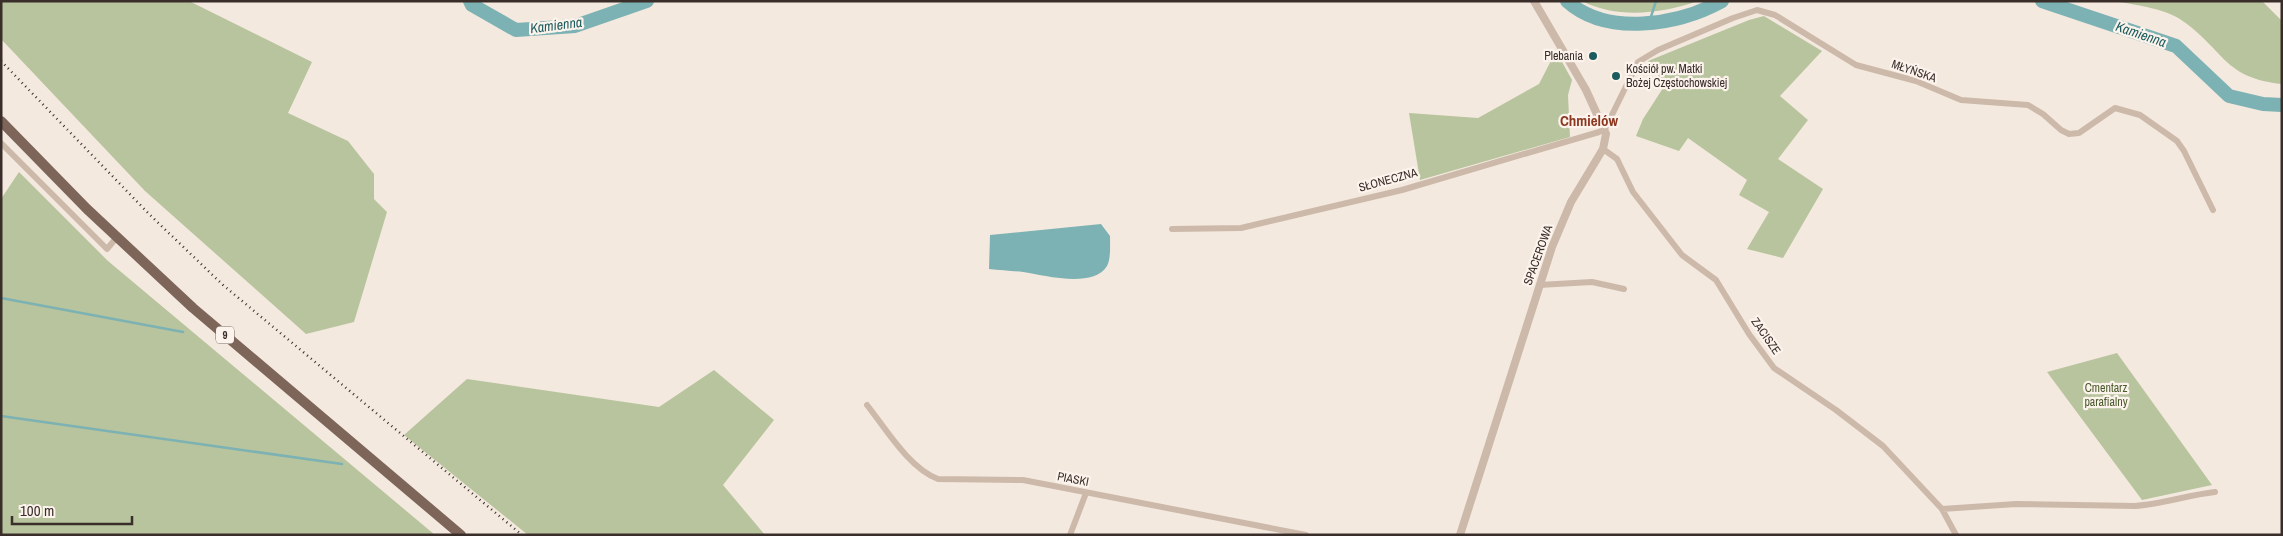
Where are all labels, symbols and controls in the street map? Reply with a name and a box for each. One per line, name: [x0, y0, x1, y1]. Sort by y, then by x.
water label: Kamienna: [529, 13, 583, 37]
water label: Kamienna: [2113, 17, 2169, 51]
place label: Plebania: [1544, 48, 1584, 64]
marker: Plebania: [1587, 50, 1599, 62]
street label: MŁYŃSKA: [1890, 56, 1939, 86]
place label: Kościół pw. Matki Bożej Częstochowskiej: [1626, 61, 1727, 91]
marker: Kościół pw. Matki Bożej Częstochowskiej: [1610, 70, 1622, 82]
district label: Chmielów: [1560, 110, 1618, 131]
street label: SŁONECZNA: [1357, 164, 1420, 196]
street label: SPACEROWA: [1520, 222, 1556, 287]
street label: ZACISZE: [1748, 314, 1784, 358]
road number: 9: [216, 326, 234, 344]
park label: Cmentarz parafialny: [2084, 380, 2128, 410]
street label: PIASKI: [1056, 468, 1090, 490]
scale bar: [12, 494, 132, 526]
text: 100 m: [20, 500, 54, 521]

